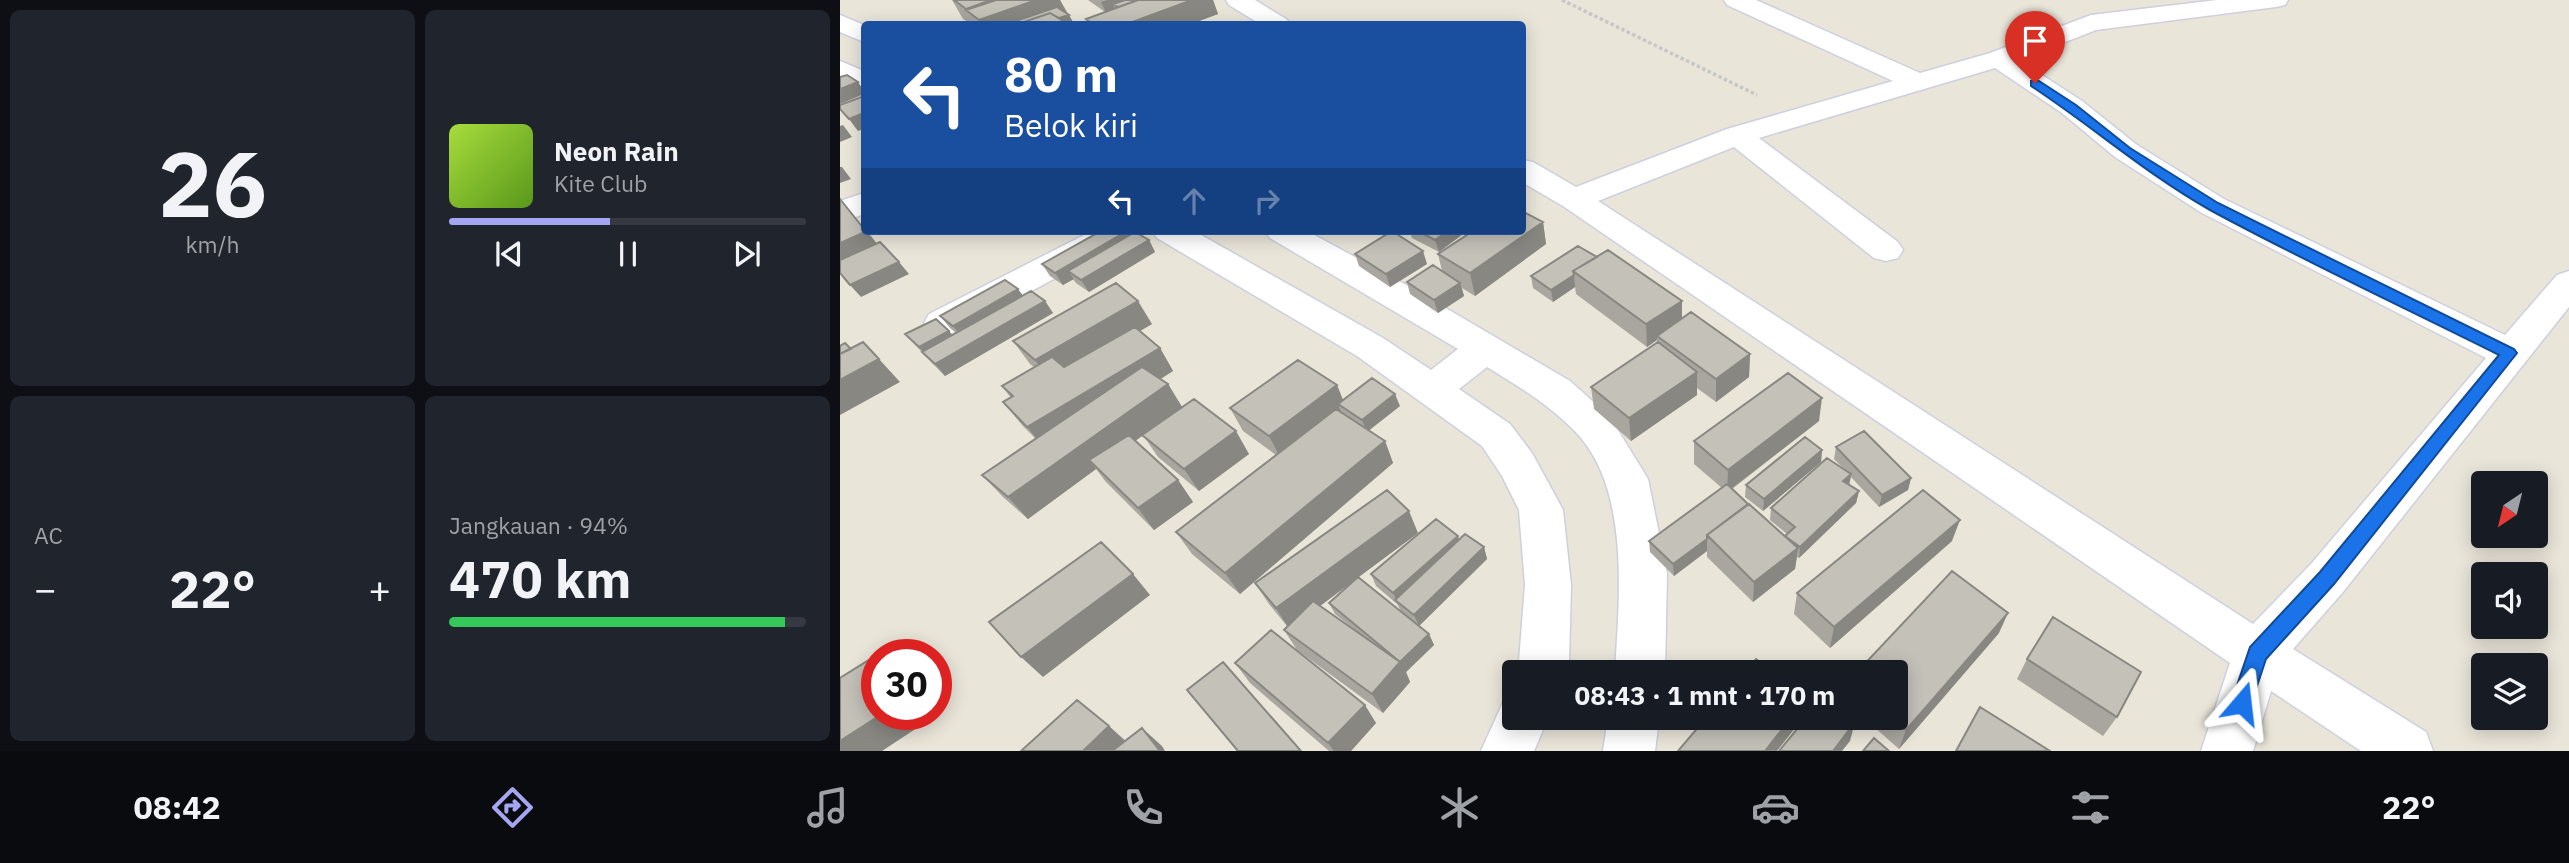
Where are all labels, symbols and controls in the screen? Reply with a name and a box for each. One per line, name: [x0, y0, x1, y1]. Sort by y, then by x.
pin: [2005, 11, 2065, 83]
icon: arrive: [2016, 22, 2054, 60]
text: 80 m: [1004, 42, 1118, 105]
icon: left: [889, 49, 980, 140]
text: Belok kiri: [1004, 104, 1138, 146]
text: 26: [158, 124, 267, 242]
text: Neon Rain: [554, 134, 679, 168]
text: Kite Club: [554, 168, 647, 198]
icon: left: [1102, 182, 1140, 220]
icon: ahead: [1175, 182, 1213, 220]
icon: right: [1248, 182, 1286, 220]
text: km/h: [185, 229, 240, 259]
icon: previous: [490, 235, 528, 273]
icon: pause: [609, 235, 647, 273]
icon: next: [728, 235, 766, 273]
north arrow: [2471, 471, 2548, 548]
map controls: [2471, 471, 2548, 730]
text: Jangkauan · 94%: [449, 510, 628, 540]
text: AC: [34, 520, 63, 550]
text: 470 km: [449, 545, 631, 612]
text: 22°: [169, 555, 256, 622]
button: sound: [2471, 562, 2548, 639]
text: −: [34, 564, 57, 613]
text: +: [368, 564, 391, 613]
speed limit sign: 30: [861, 639, 952, 730]
button: layers: [2471, 653, 2548, 730]
position arrow: [2205, 666, 2279, 740]
text: 08:43 · 1 mnt · 170 m: [1575, 678, 1835, 712]
icon: directions: [488, 783, 537, 832]
icon: music: [803, 783, 852, 832]
icon: phone: [1119, 783, 1168, 832]
icon: climate: [1435, 783, 1484, 832]
icon: car: [1751, 783, 1800, 832]
icon: filters: [2066, 783, 2115, 832]
text: 08:42: [133, 786, 221, 828]
text: 22°: [2382, 786, 2436, 828]

